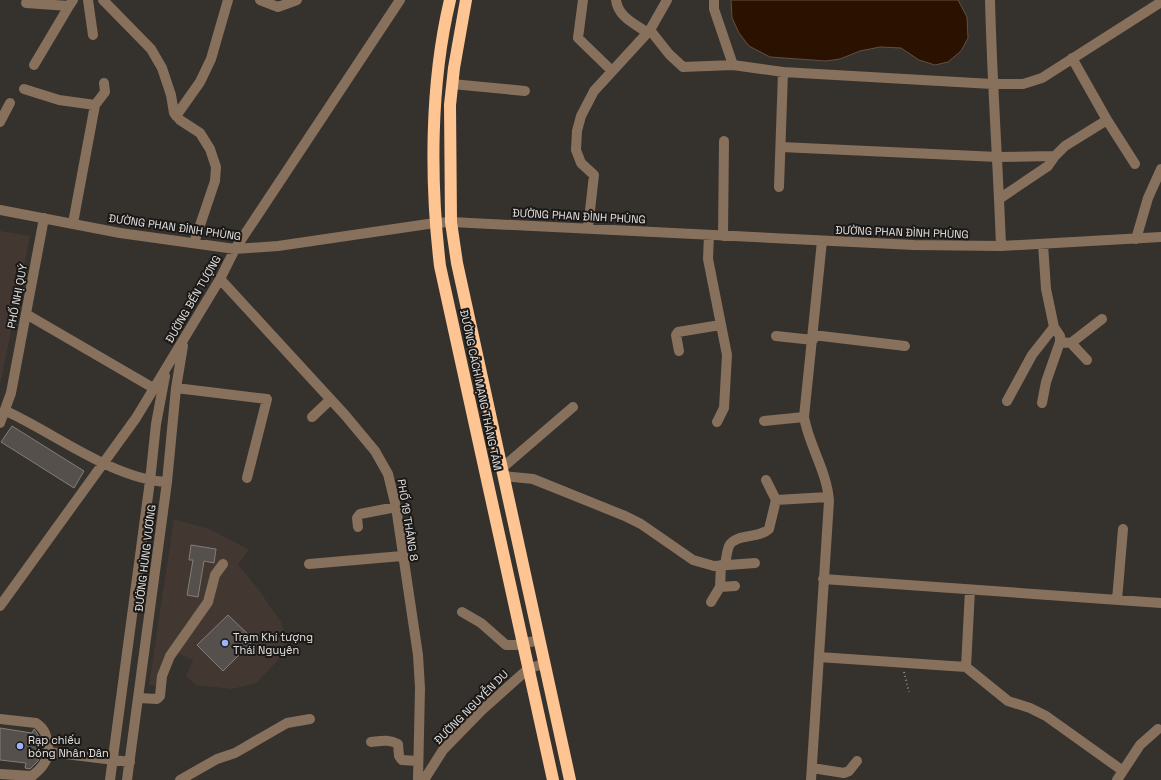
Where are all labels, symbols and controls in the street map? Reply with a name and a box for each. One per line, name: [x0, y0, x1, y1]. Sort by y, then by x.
street label: ĐƯỜNG PHAN ĐÌNH PHÙNG: [512, 205, 646, 226]
street label: ĐƯỜNG PHAN ĐÌNH PHÙNG: [108, 210, 242, 243]
street label: ĐƯỜNG PHAN ĐÌNH PHÙNG: [835, 222, 969, 241]
street label: ĐƯỜNG BẾN TƯỢNG: [160, 252, 224, 345]
street label: PHỐ NHỊ QUÝ: [2, 262, 30, 329]
street label: ĐƯỜNG CÁCH MẠNG THÁNG TÁM: [457, 308, 506, 472]
street label: PHỐ 19 THÁNG 8: [395, 478, 423, 562]
street label: ĐƯỜNG HÙNG VƯƠNG: [130, 504, 159, 612]
place label: Trạm Khí tượng Thái Nguyên: [233, 630, 313, 657]
marker: Trạm Khí tượng Thái Nguyên: [220, 638, 230, 648]
street label: ĐƯỜNG NGUYỄN DU: [430, 666, 511, 747]
place label: Rạp chiếu bóng Nhân Dân: [28, 733, 109, 760]
marker: Rạp chiếu bóng Nhân Dân: [15, 741, 25, 751]

